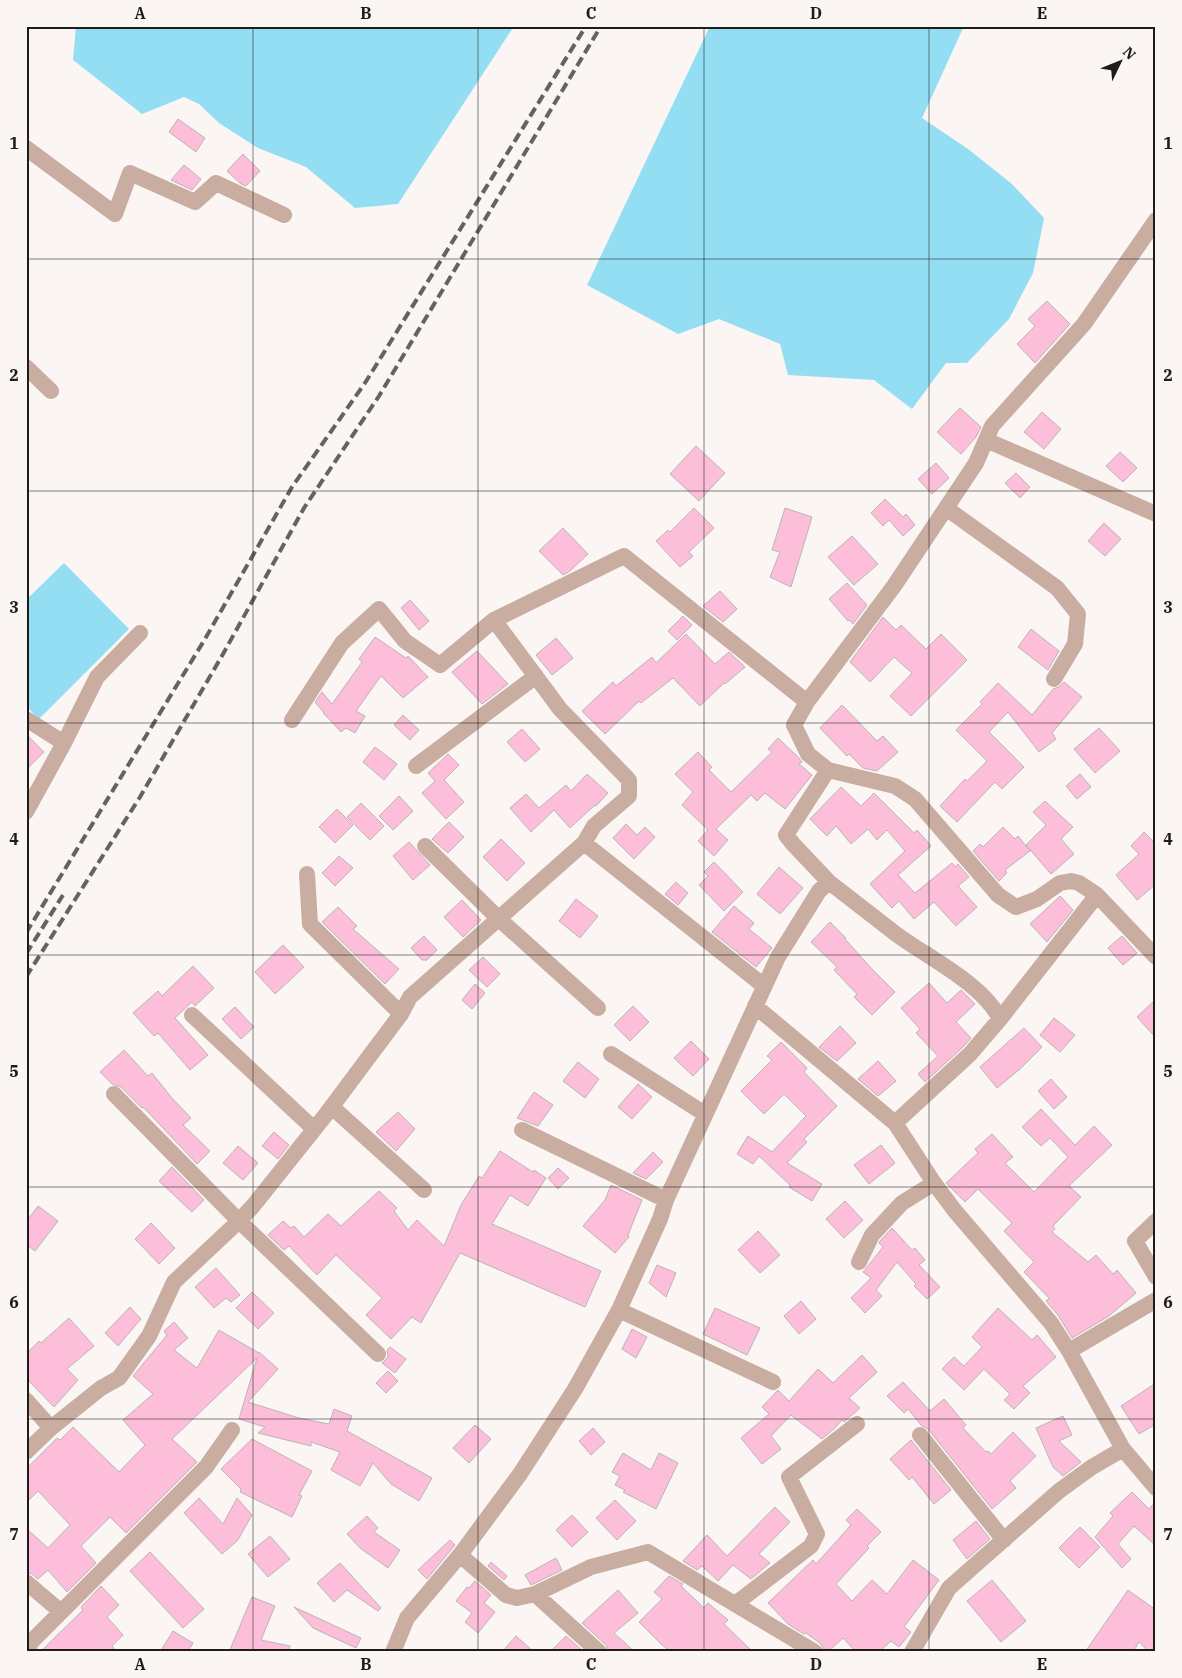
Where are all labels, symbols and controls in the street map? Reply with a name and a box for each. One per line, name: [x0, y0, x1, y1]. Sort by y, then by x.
text: A: [134, 3, 146, 23]
text: B: [360, 3, 372, 23]
text: C: [586, 3, 596, 23]
text: D: [810, 3, 822, 23]
text: E: [1037, 3, 1047, 23]
north arrow: [1094, 38, 1144, 88]
text: N: [1119, 43, 1140, 63]
text: 1: [9, 133, 19, 153]
text: 1: [1163, 133, 1173, 153]
text: 2: [9, 365, 19, 385]
text: 2: [1163, 365, 1173, 385]
text: 3: [9, 597, 19, 617]
text: 3: [1163, 597, 1173, 617]
text: 4: [9, 829, 19, 849]
text: 4: [1163, 829, 1173, 849]
text: 5: [9, 1061, 19, 1081]
text: 5: [1163, 1061, 1173, 1081]
text: 6: [9, 1292, 19, 1312]
text: 6: [1163, 1292, 1173, 1312]
text: 7: [9, 1524, 19, 1544]
text: 7: [1163, 1524, 1173, 1544]
text: A: [134, 1654, 146, 1674]
text: B: [360, 1654, 372, 1674]
text: C: [586, 1654, 596, 1674]
text: D: [810, 1654, 822, 1674]
text: E: [1037, 1654, 1047, 1674]

